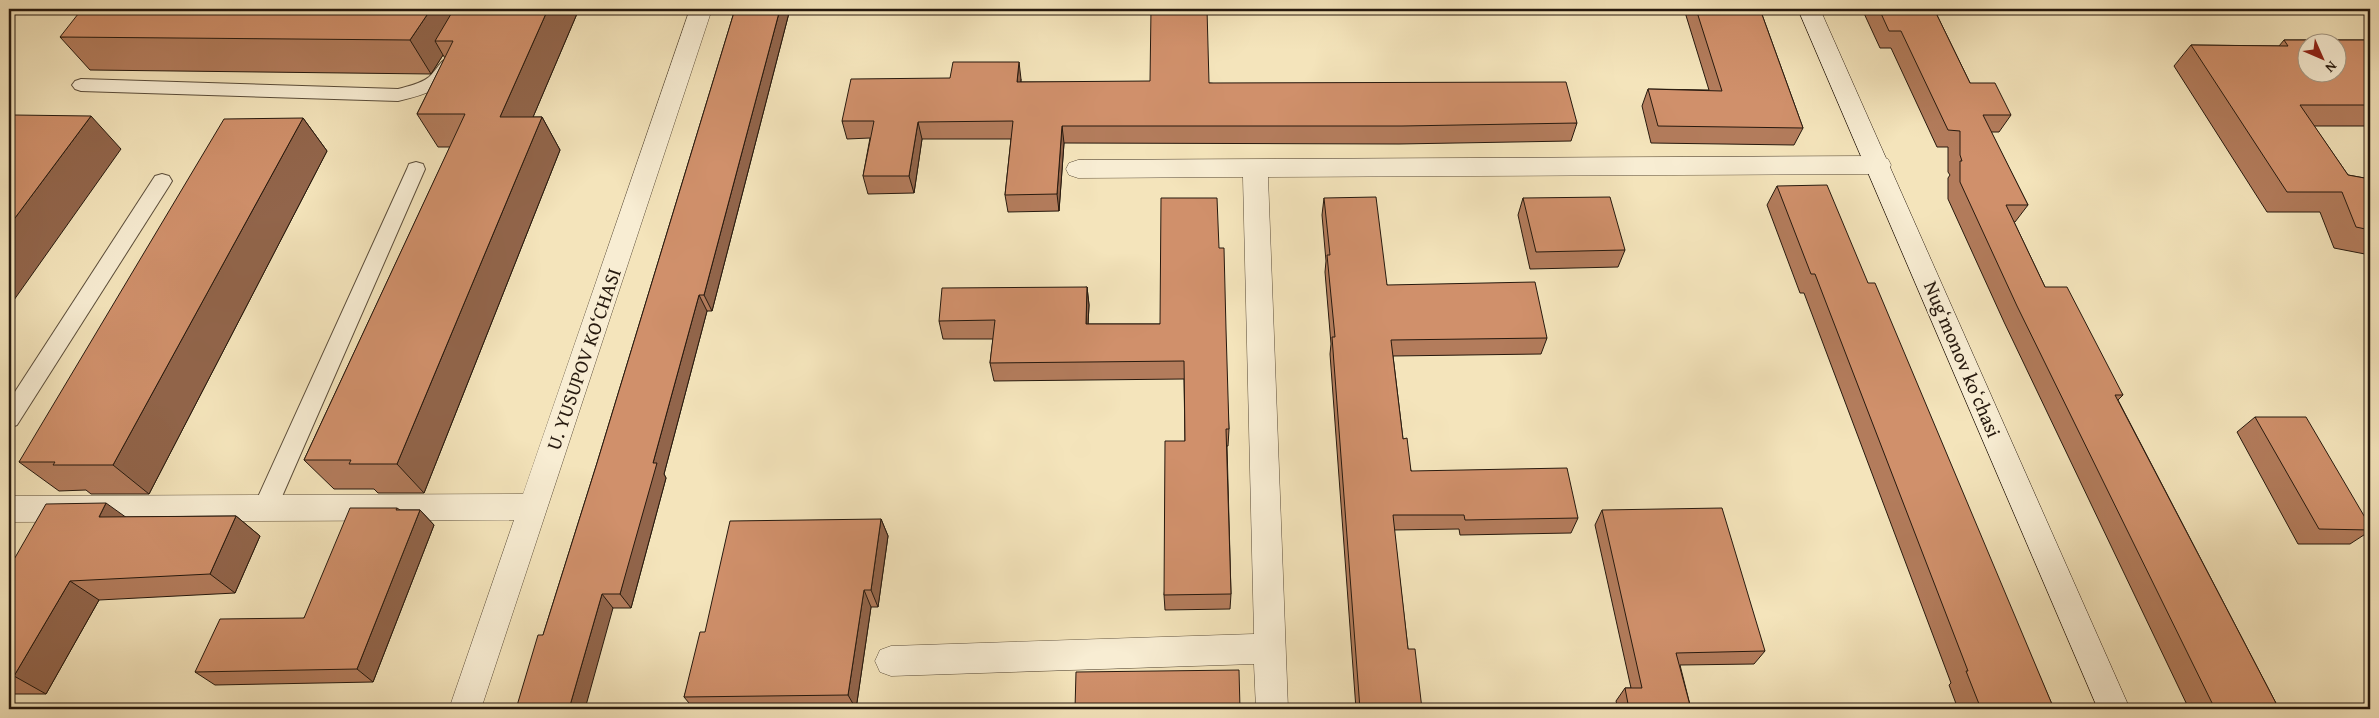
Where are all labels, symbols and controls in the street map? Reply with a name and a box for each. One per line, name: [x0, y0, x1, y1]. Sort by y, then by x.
north arrow: [2296, 32, 2346, 82]
text: N: [2320, 57, 2342, 78]
street label: U. YUSUPOV KO‘CHASI: [538, 264, 628, 454]
street label: Nugʻmonov koʻchasi: [1917, 276, 2009, 442]

